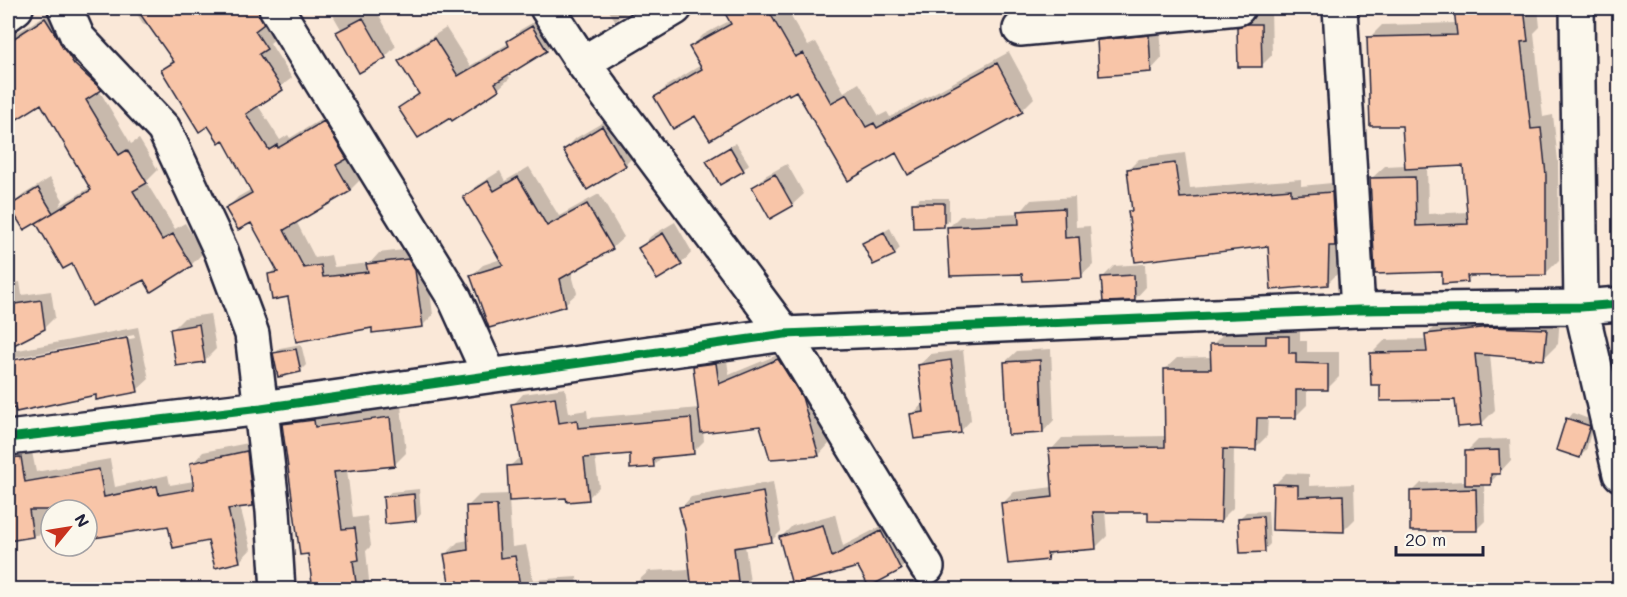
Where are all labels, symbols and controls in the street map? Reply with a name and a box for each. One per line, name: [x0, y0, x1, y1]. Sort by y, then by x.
north arrow: [39, 498, 99, 558]
text: N: [70, 510, 95, 531]
scale bar: [1396, 519, 1483, 557]
text: 20 m: [1405, 527, 1446, 551]

